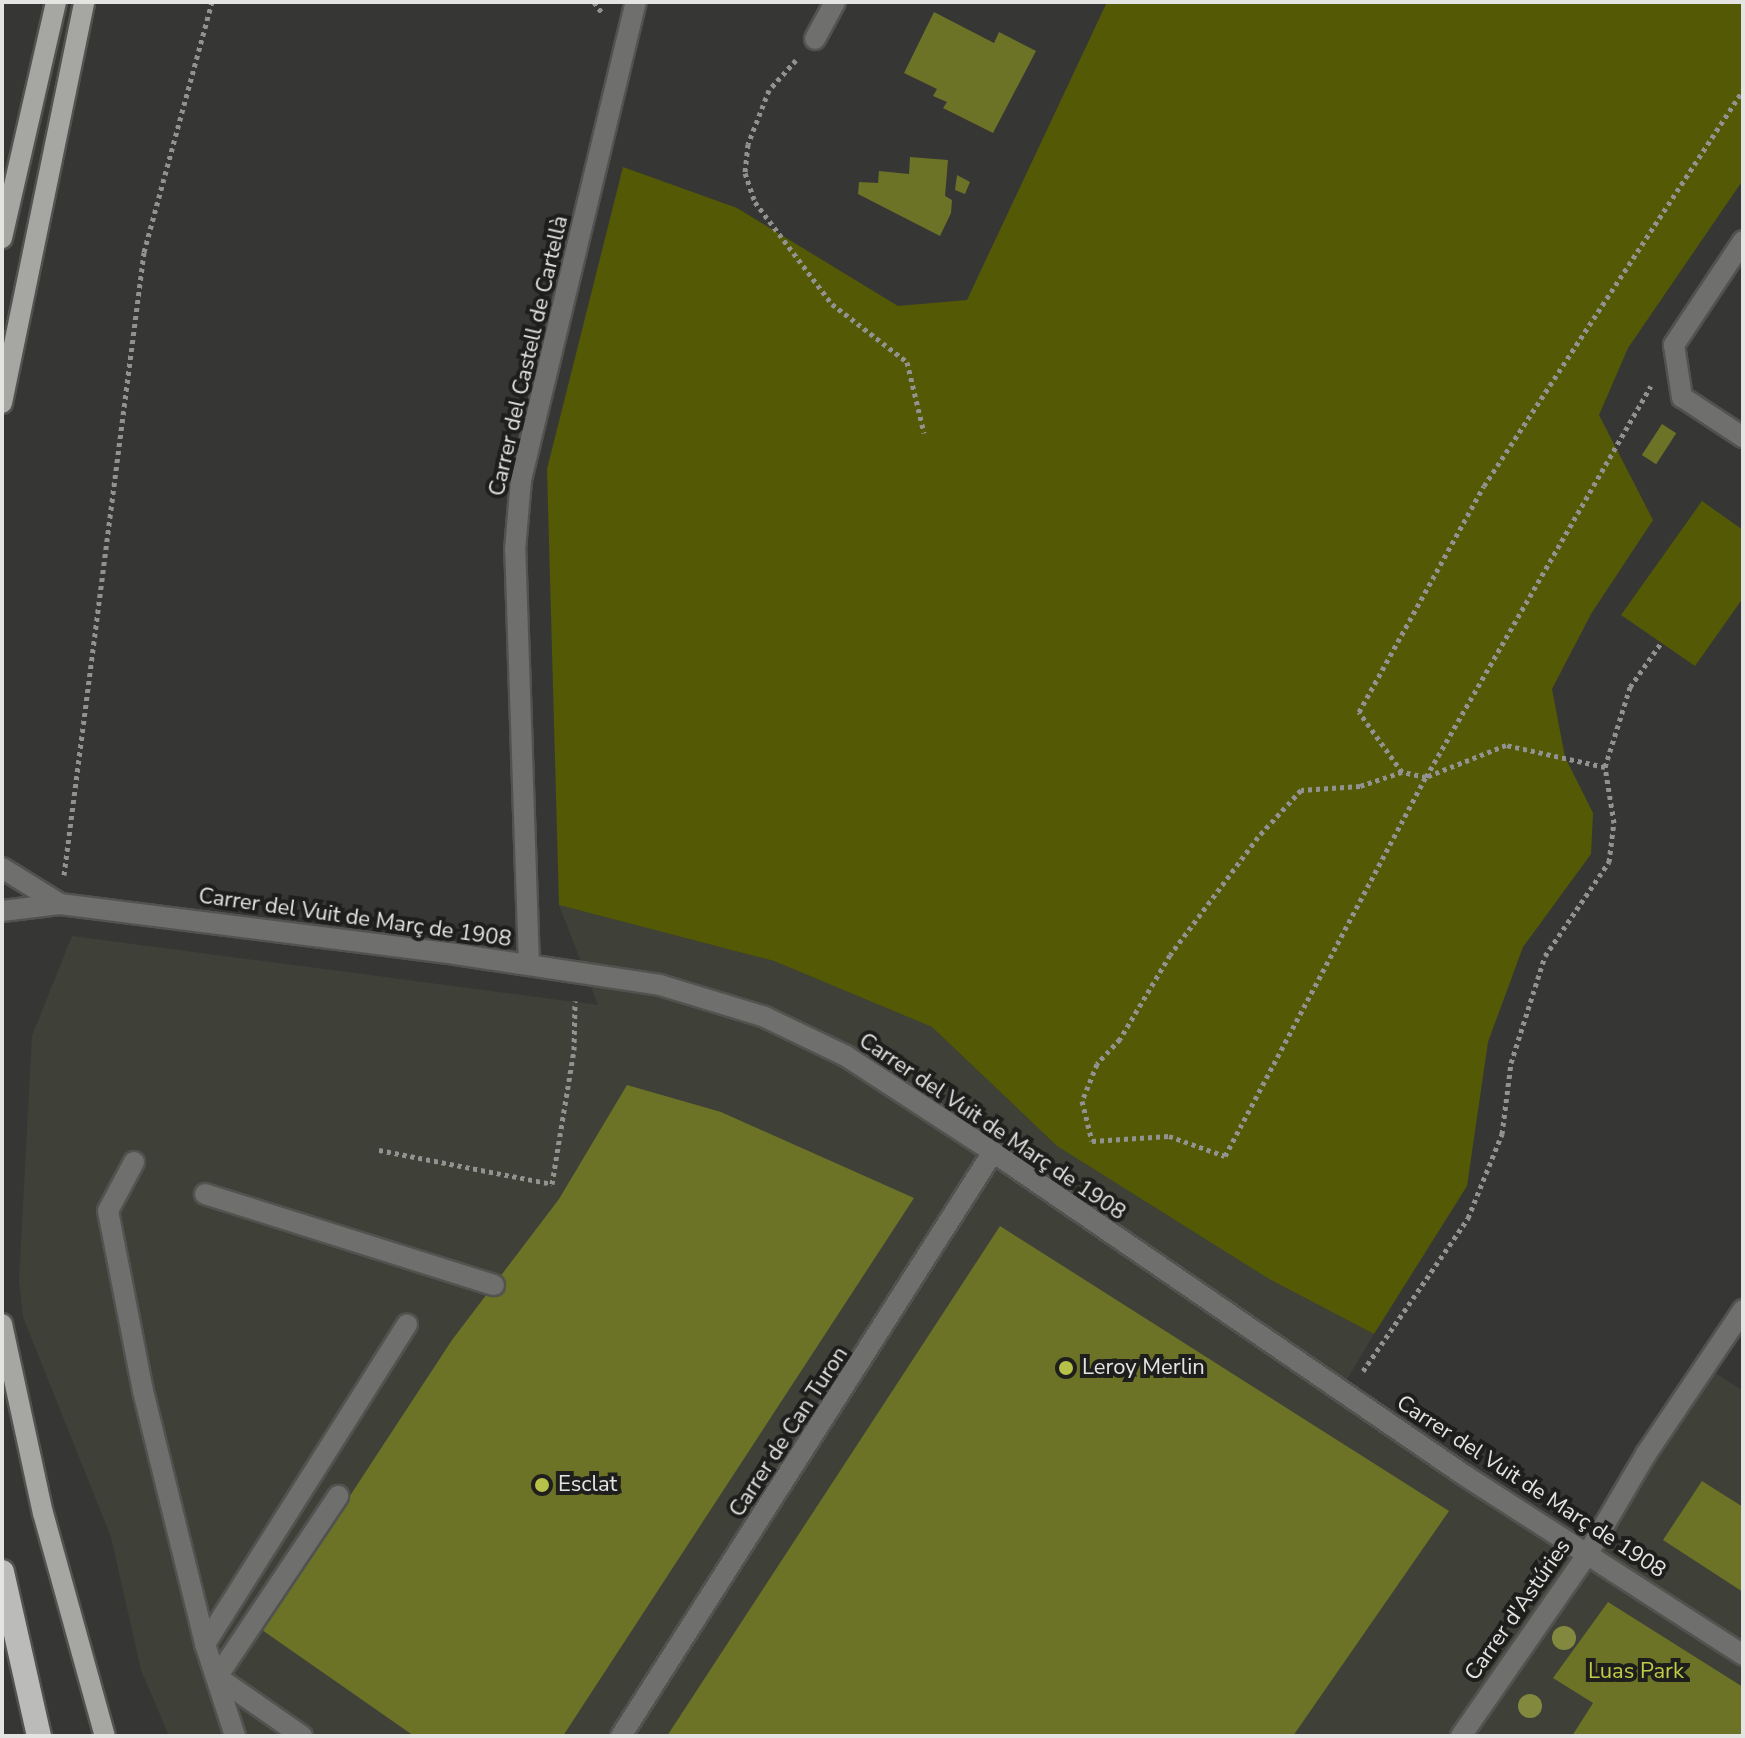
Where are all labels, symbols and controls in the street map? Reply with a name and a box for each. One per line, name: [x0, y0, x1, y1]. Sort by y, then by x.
street label: Carrer del Castell de Cartellà: [484, 213, 574, 499]
street label: Carrer del Vuit de Març de 1908: [197, 883, 513, 953]
street label: Carrer del Vuit de Març de 1908: [854, 1028, 1130, 1226]
street label: Carrer de Can Turon: [724, 1342, 854, 1522]
place label: Leroy Merlin: [1082, 1355, 1205, 1381]
marker: Leroy Merlin: [1057, 1359, 1075, 1377]
street label: Carrer del Vuit de Març de 1908: [1391, 1390, 1671, 1584]
place label: Esclat: [558, 1472, 617, 1498]
marker: Esclat: [533, 1476, 551, 1494]
street label: Carrer d'Astúries: [1459, 1534, 1577, 1686]
park label: Luas Park: [1588, 1659, 1684, 1685]

